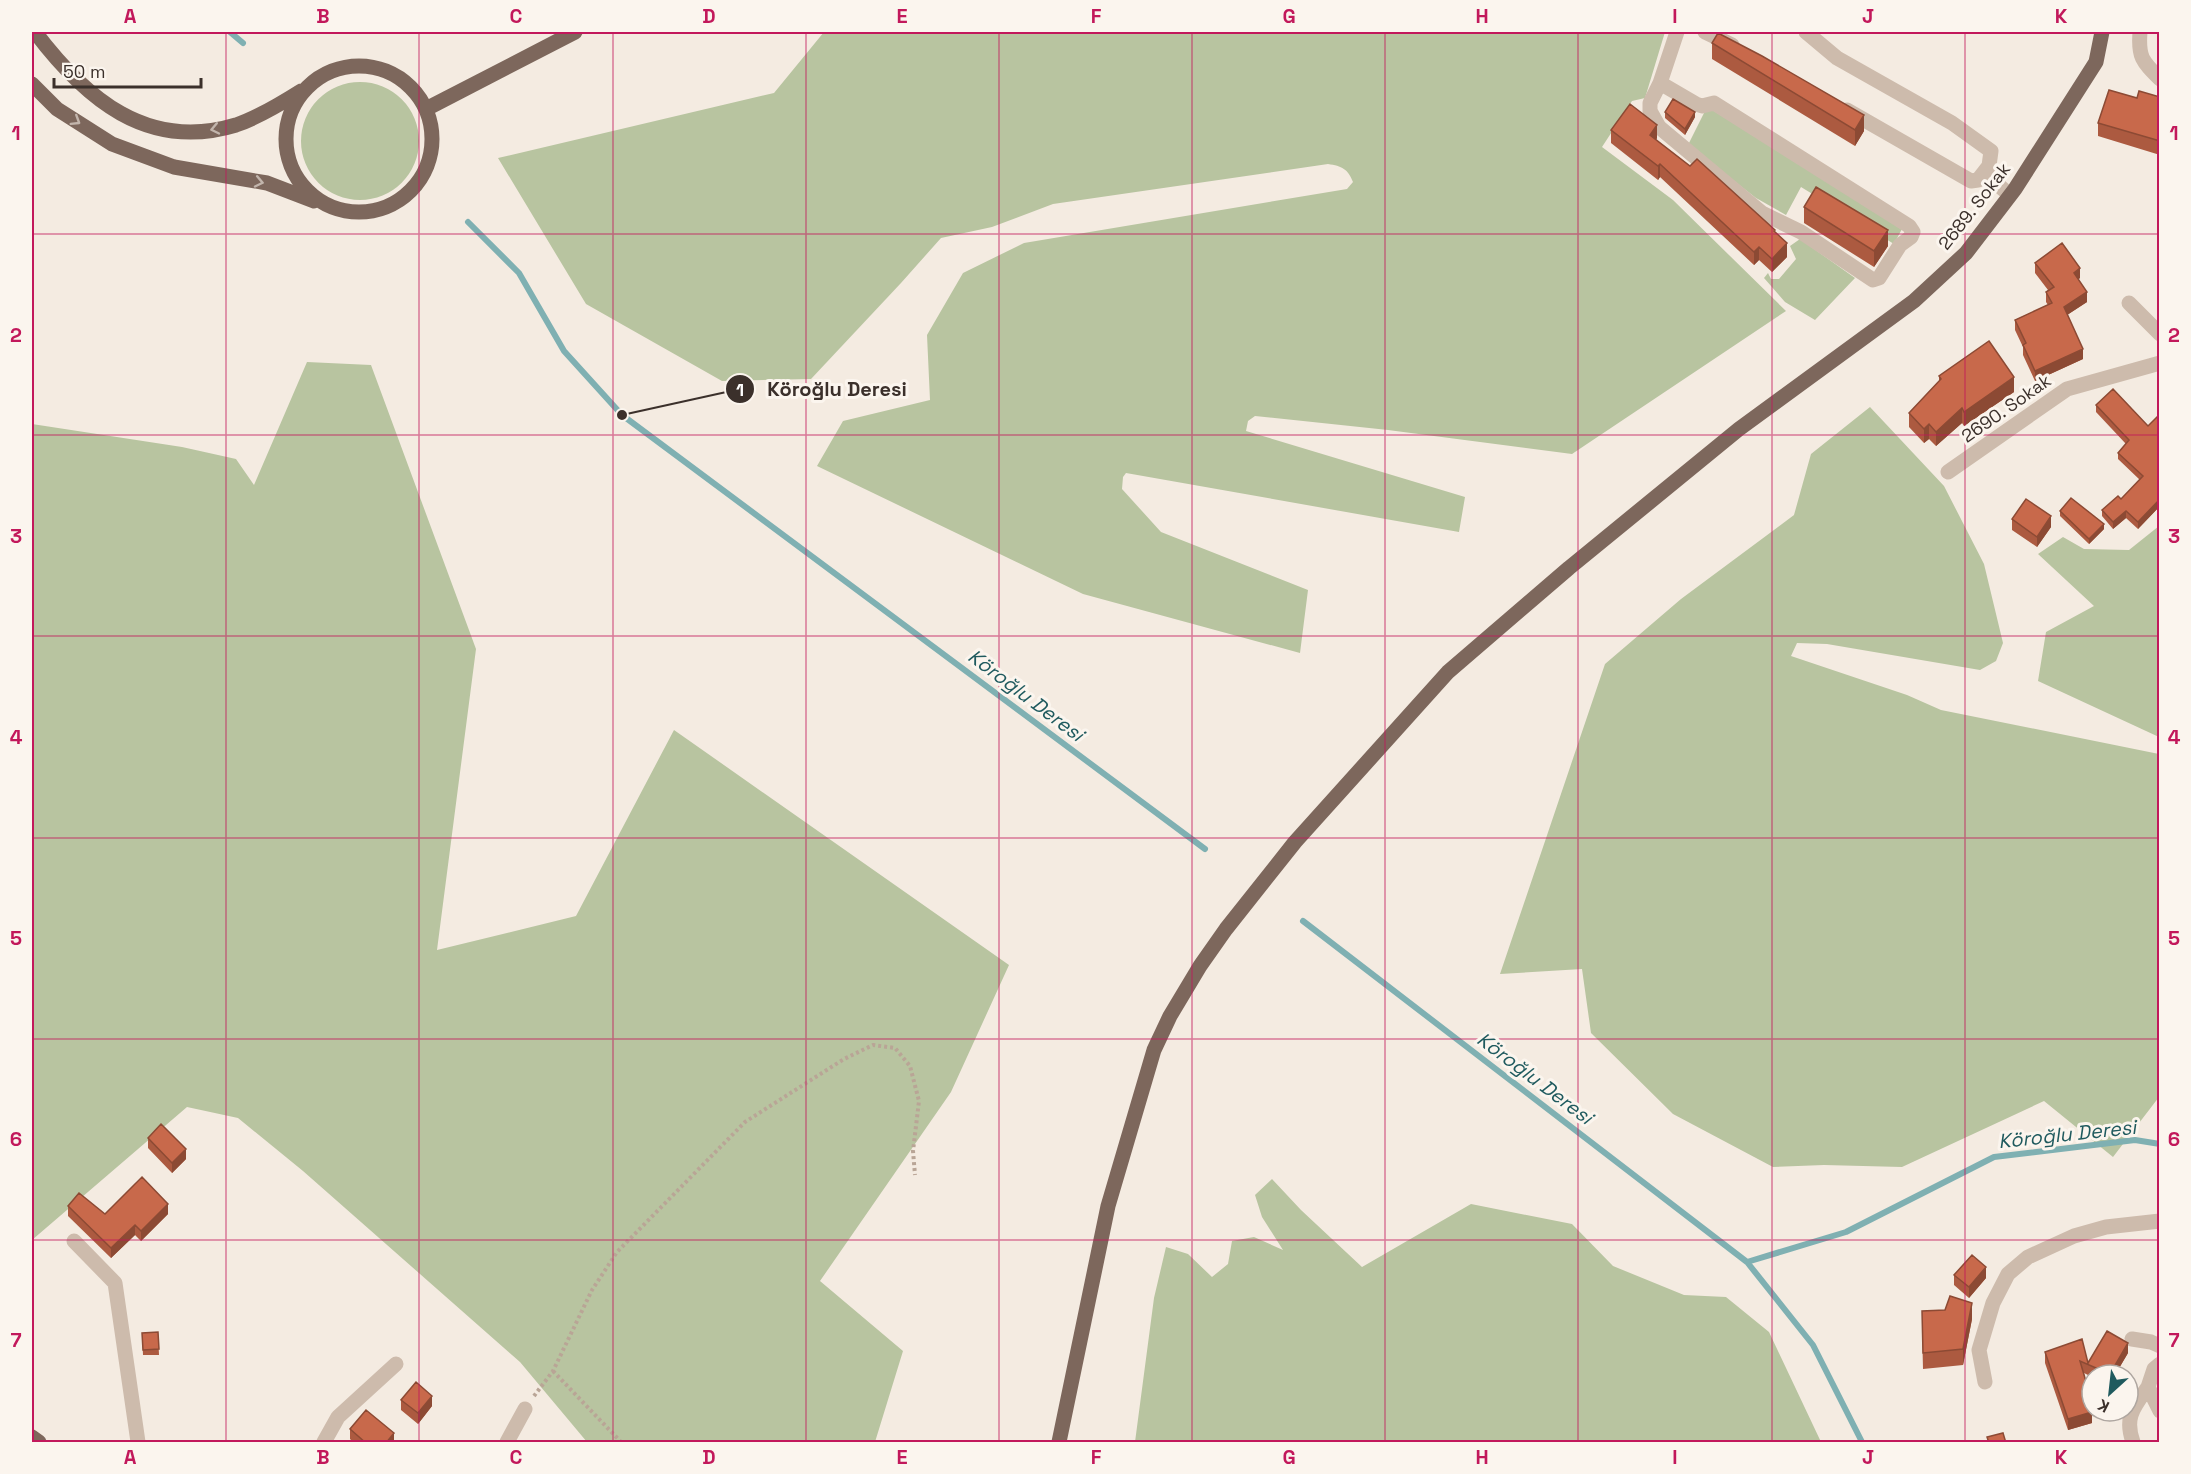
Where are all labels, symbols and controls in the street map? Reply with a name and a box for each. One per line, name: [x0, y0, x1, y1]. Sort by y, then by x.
text: A: [124, 3, 137, 29]
text: B: [316, 3, 330, 29]
text: C: [510, 3, 523, 29]
text: D: [702, 3, 716, 29]
text: E: [896, 3, 908, 29]
text: F: [1091, 3, 1102, 29]
text: G: [1282, 3, 1296, 29]
text: H: [1475, 3, 1489, 29]
text: I: [1672, 3, 1678, 29]
text: J: [1862, 3, 1874, 29]
text: K: [2055, 3, 2068, 29]
scale bar: [54, 51, 201, 89]
text: 50 m: [63, 60, 105, 83]
one-way arrow: [70, 114, 80, 126]
text: 1: [11, 120, 21, 146]
text: 1: [2169, 120, 2179, 146]
one-way arrow: [210, 122, 220, 135]
street label: 2689. Sokak: [1933, 158, 2015, 254]
one-way arrow: [254, 174, 264, 187]
text: 2: [10, 322, 22, 348]
text: 2: [2168, 322, 2180, 348]
street label: 2690. Sokak: [1957, 368, 2056, 447]
callout: Köroğlu Deresi: [725, 370, 919, 408]
text: Köroğlu Deresi: [767, 376, 907, 402]
text: 1: [736, 378, 744, 401]
text: 3: [10, 523, 22, 549]
text: 3: [2168, 523, 2180, 549]
water label: Köroğlu Deresi: [963, 643, 1091, 748]
text: 4: [10, 724, 23, 750]
text: 4: [2168, 724, 2181, 750]
text: 5: [10, 925, 22, 951]
text: 5: [2168, 925, 2180, 951]
water label: Köroğlu Deresi: [1472, 1026, 1600, 1131]
water label: Köroğlu Deresi: [1997, 1114, 2139, 1154]
text: 6: [10, 1126, 22, 1152]
text: 6: [2168, 1126, 2180, 1152]
text: 7: [10, 1327, 22, 1353]
text: 7: [2168, 1327, 2180, 1353]
north arrow: [2080, 1363, 2140, 1423]
text: K: [2094, 1394, 2113, 1418]
text: A: [124, 1444, 137, 1470]
text: B: [316, 1444, 330, 1470]
text: C: [510, 1444, 523, 1470]
text: D: [702, 1444, 716, 1470]
text: E: [896, 1444, 908, 1470]
text: F: [1091, 1444, 1102, 1470]
text: G: [1282, 1444, 1296, 1470]
text: H: [1475, 1444, 1489, 1470]
text: I: [1672, 1444, 1678, 1470]
text: J: [1862, 1444, 1874, 1470]
text: K: [2055, 1444, 2068, 1470]

